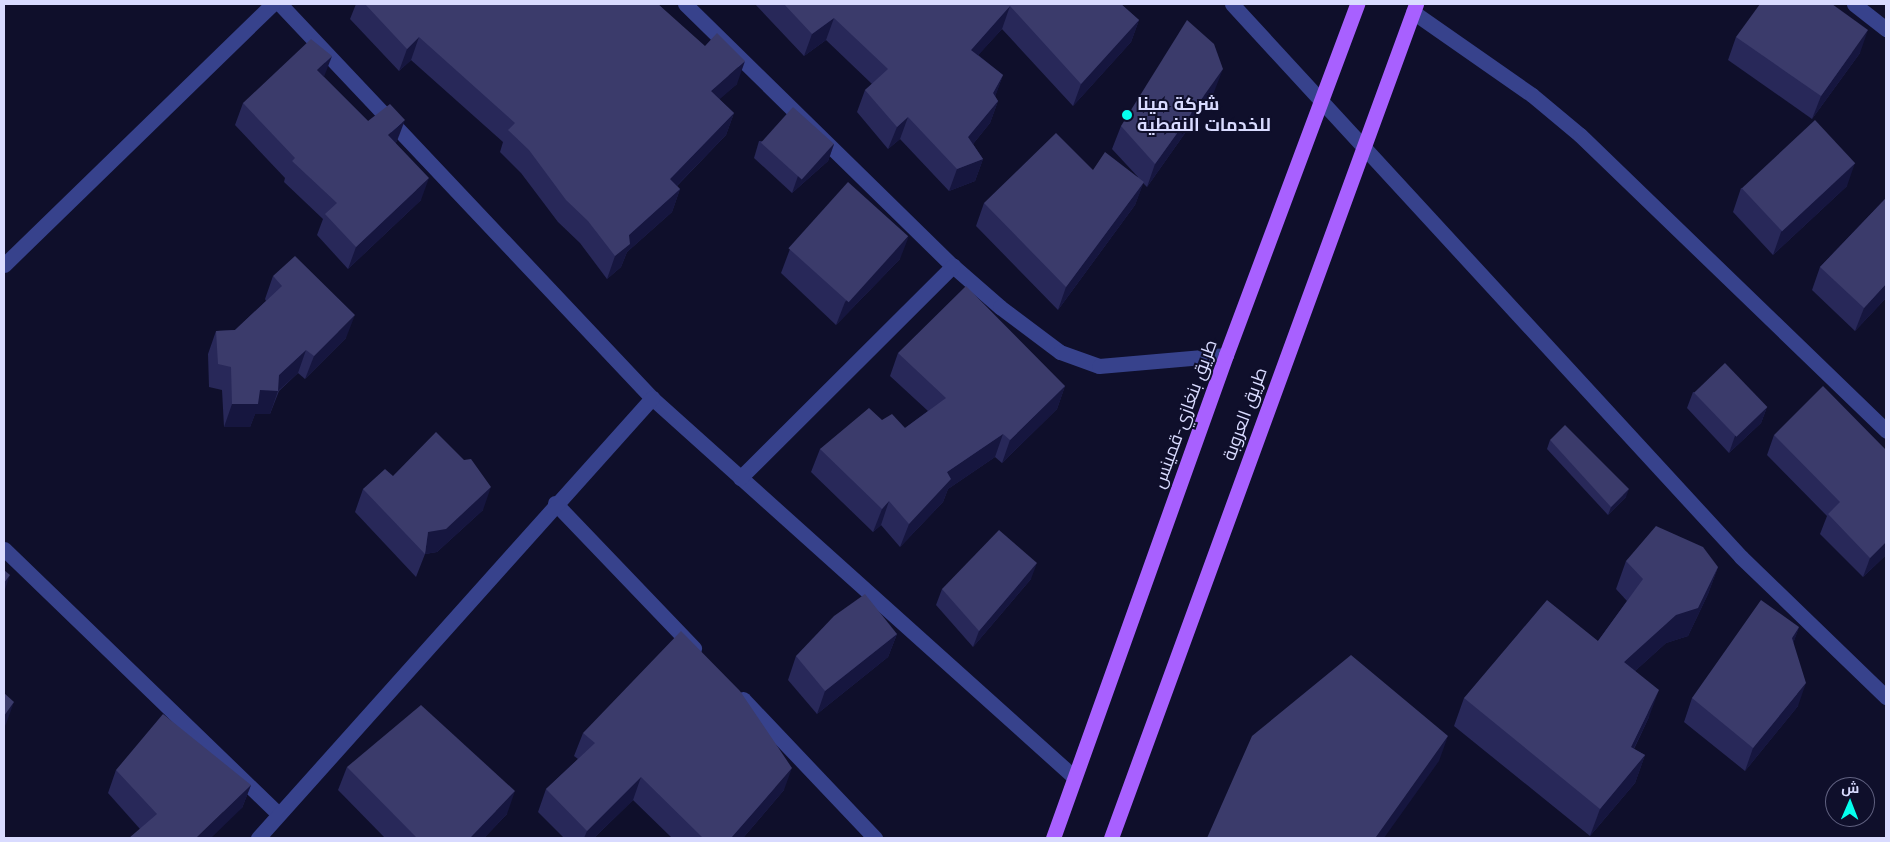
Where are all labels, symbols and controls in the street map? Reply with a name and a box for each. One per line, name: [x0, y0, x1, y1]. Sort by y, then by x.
place label: شركة مينا للخدمات النفطية: [1137, 94, 1271, 136]
marker: شركة مينا للخدمات النفطية: [1121, 109, 1133, 121]
street label: طريق بنغازي-قمينس: [1148, 337, 1222, 491]
street label: طريق العروبة: [1218, 364, 1272, 464]
north arrow: [1825, 777, 1875, 827]
text: ش: [1841, 779, 1859, 797]

